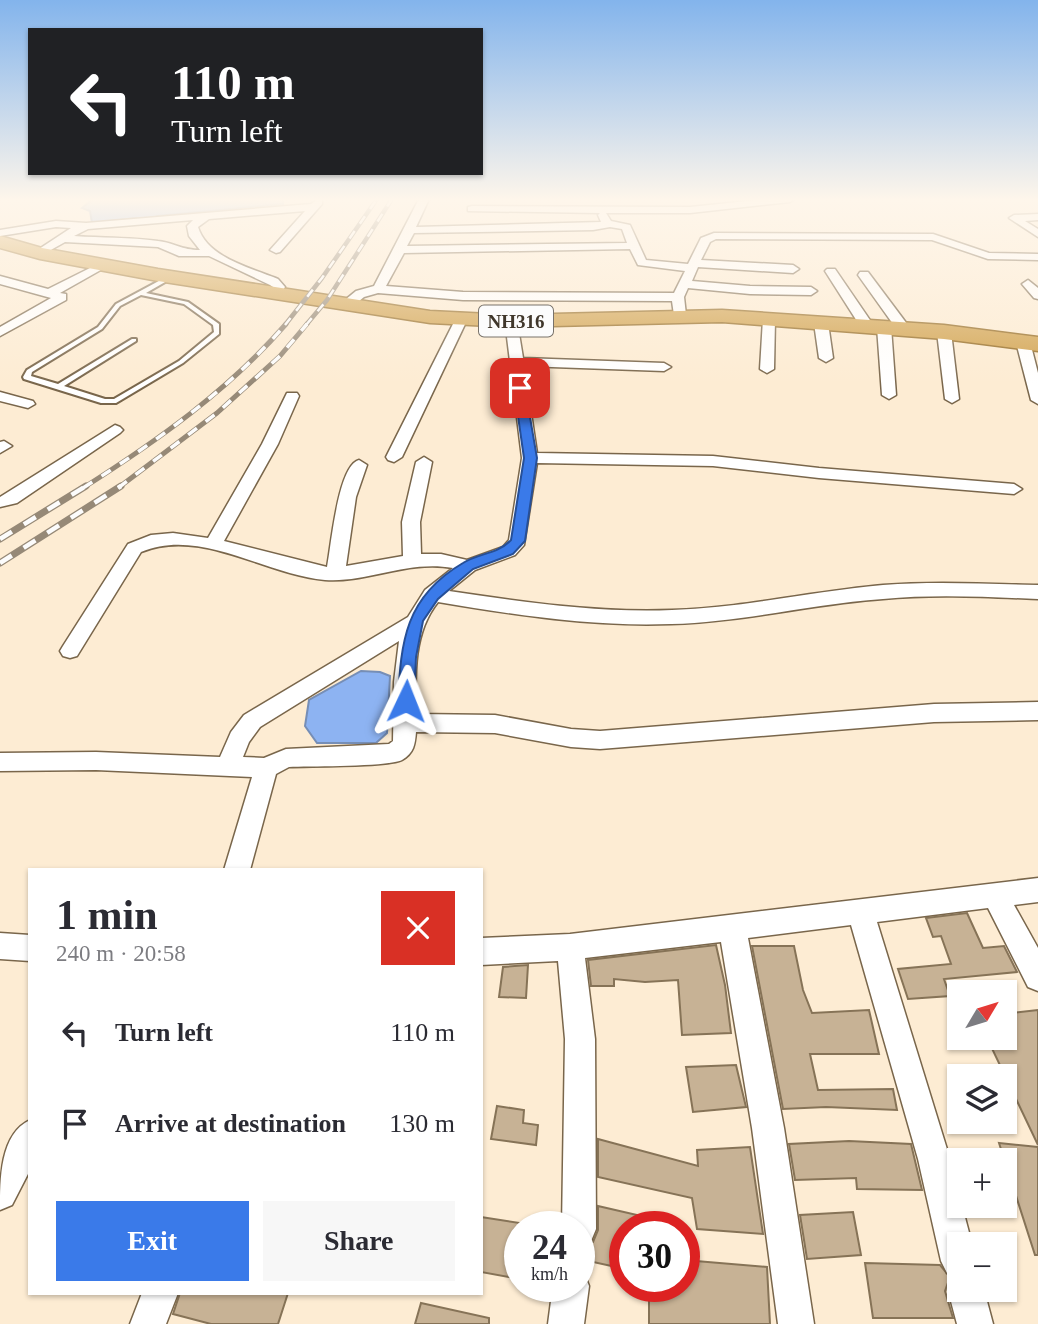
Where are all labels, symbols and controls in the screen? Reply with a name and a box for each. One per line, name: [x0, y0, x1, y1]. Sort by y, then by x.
text: 110 m: [171, 55, 295, 110]
icon: left: [56, 56, 147, 147]
text: Turn left: [171, 113, 283, 149]
road number: NH316: [479, 306, 553, 336]
pin: [490, 358, 550, 418]
icon: arrive: [501, 369, 539, 407]
position arrow: [369, 664, 443, 738]
button: close: [381, 891, 455, 965]
text: 1 min: [56, 892, 158, 938]
text: 240 m · 20:58: [56, 941, 186, 966]
north arrow: [947, 980, 1017, 1050]
map controls: [947, 980, 1017, 1302]
icon: left: [56, 1014, 94, 1052]
text: Turn left: [115, 1018, 213, 1047]
text: 110 m: [390, 1018, 455, 1047]
button: layers: [947, 1064, 1017, 1134]
icon: arrive: [56, 1105, 94, 1143]
text: Arrive at destination: [115, 1109, 346, 1138]
text: 130 m: [389, 1109, 455, 1138]
button: +: [947, 1148, 1017, 1218]
button: Exit: [56, 1201, 249, 1281]
button: Share: [263, 1201, 455, 1281]
speed limit sign: 30: [609, 1211, 700, 1302]
text: 24: [532, 1228, 567, 1267]
button: −: [947, 1232, 1017, 1302]
text: km/h: [531, 1264, 568, 1284]

